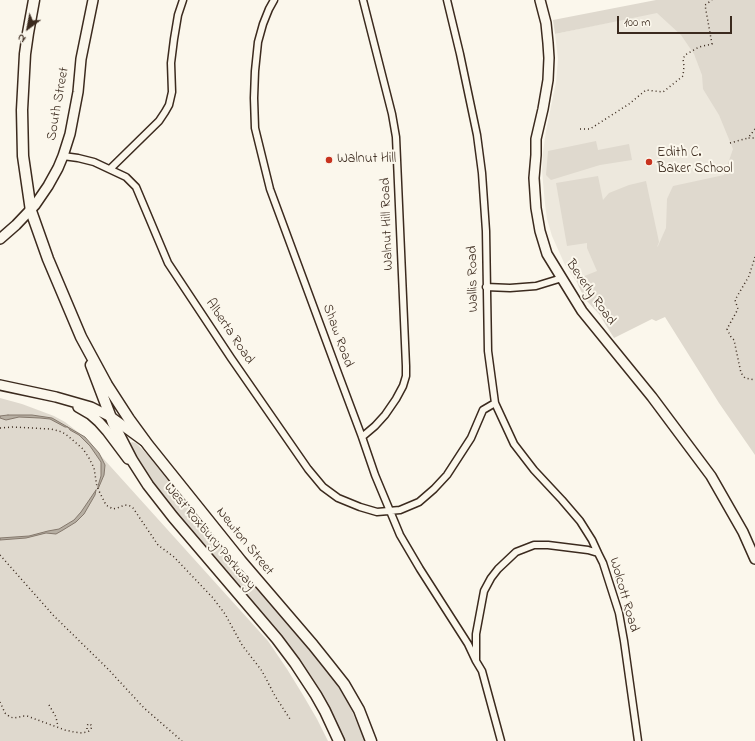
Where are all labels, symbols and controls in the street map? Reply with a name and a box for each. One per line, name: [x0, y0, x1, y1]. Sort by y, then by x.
north arrow: [8, 8, 48, 48]
scale bar: [619, 8, 734, 34]
text: 100 m: [624, 14, 651, 32]
text: N: [14, 29, 29, 47]
street label: South Street: [44, 66, 74, 142]
place label: Edith C. Baker School: [657, 146, 733, 178]
place label: Walnut Hill: [337, 152, 396, 168]
marker: Walnut Hill: [324, 155, 334, 165]
marker: Edith C. Baker School: [644, 157, 654, 167]
street label: Walnut Hill Road: [378, 177, 398, 271]
street label: Wallis Road: [465, 246, 483, 312]
street label: Beverly Road: [561, 257, 619, 329]
street label: Alberta Road: [201, 296, 257, 368]
street label: Shaw Road: [318, 302, 356, 370]
street label: West Roxbury Parkway: [159, 480, 259, 594]
street label: Newton Street: [211, 505, 277, 579]
street label: Wolcott Road: [604, 556, 642, 634]

